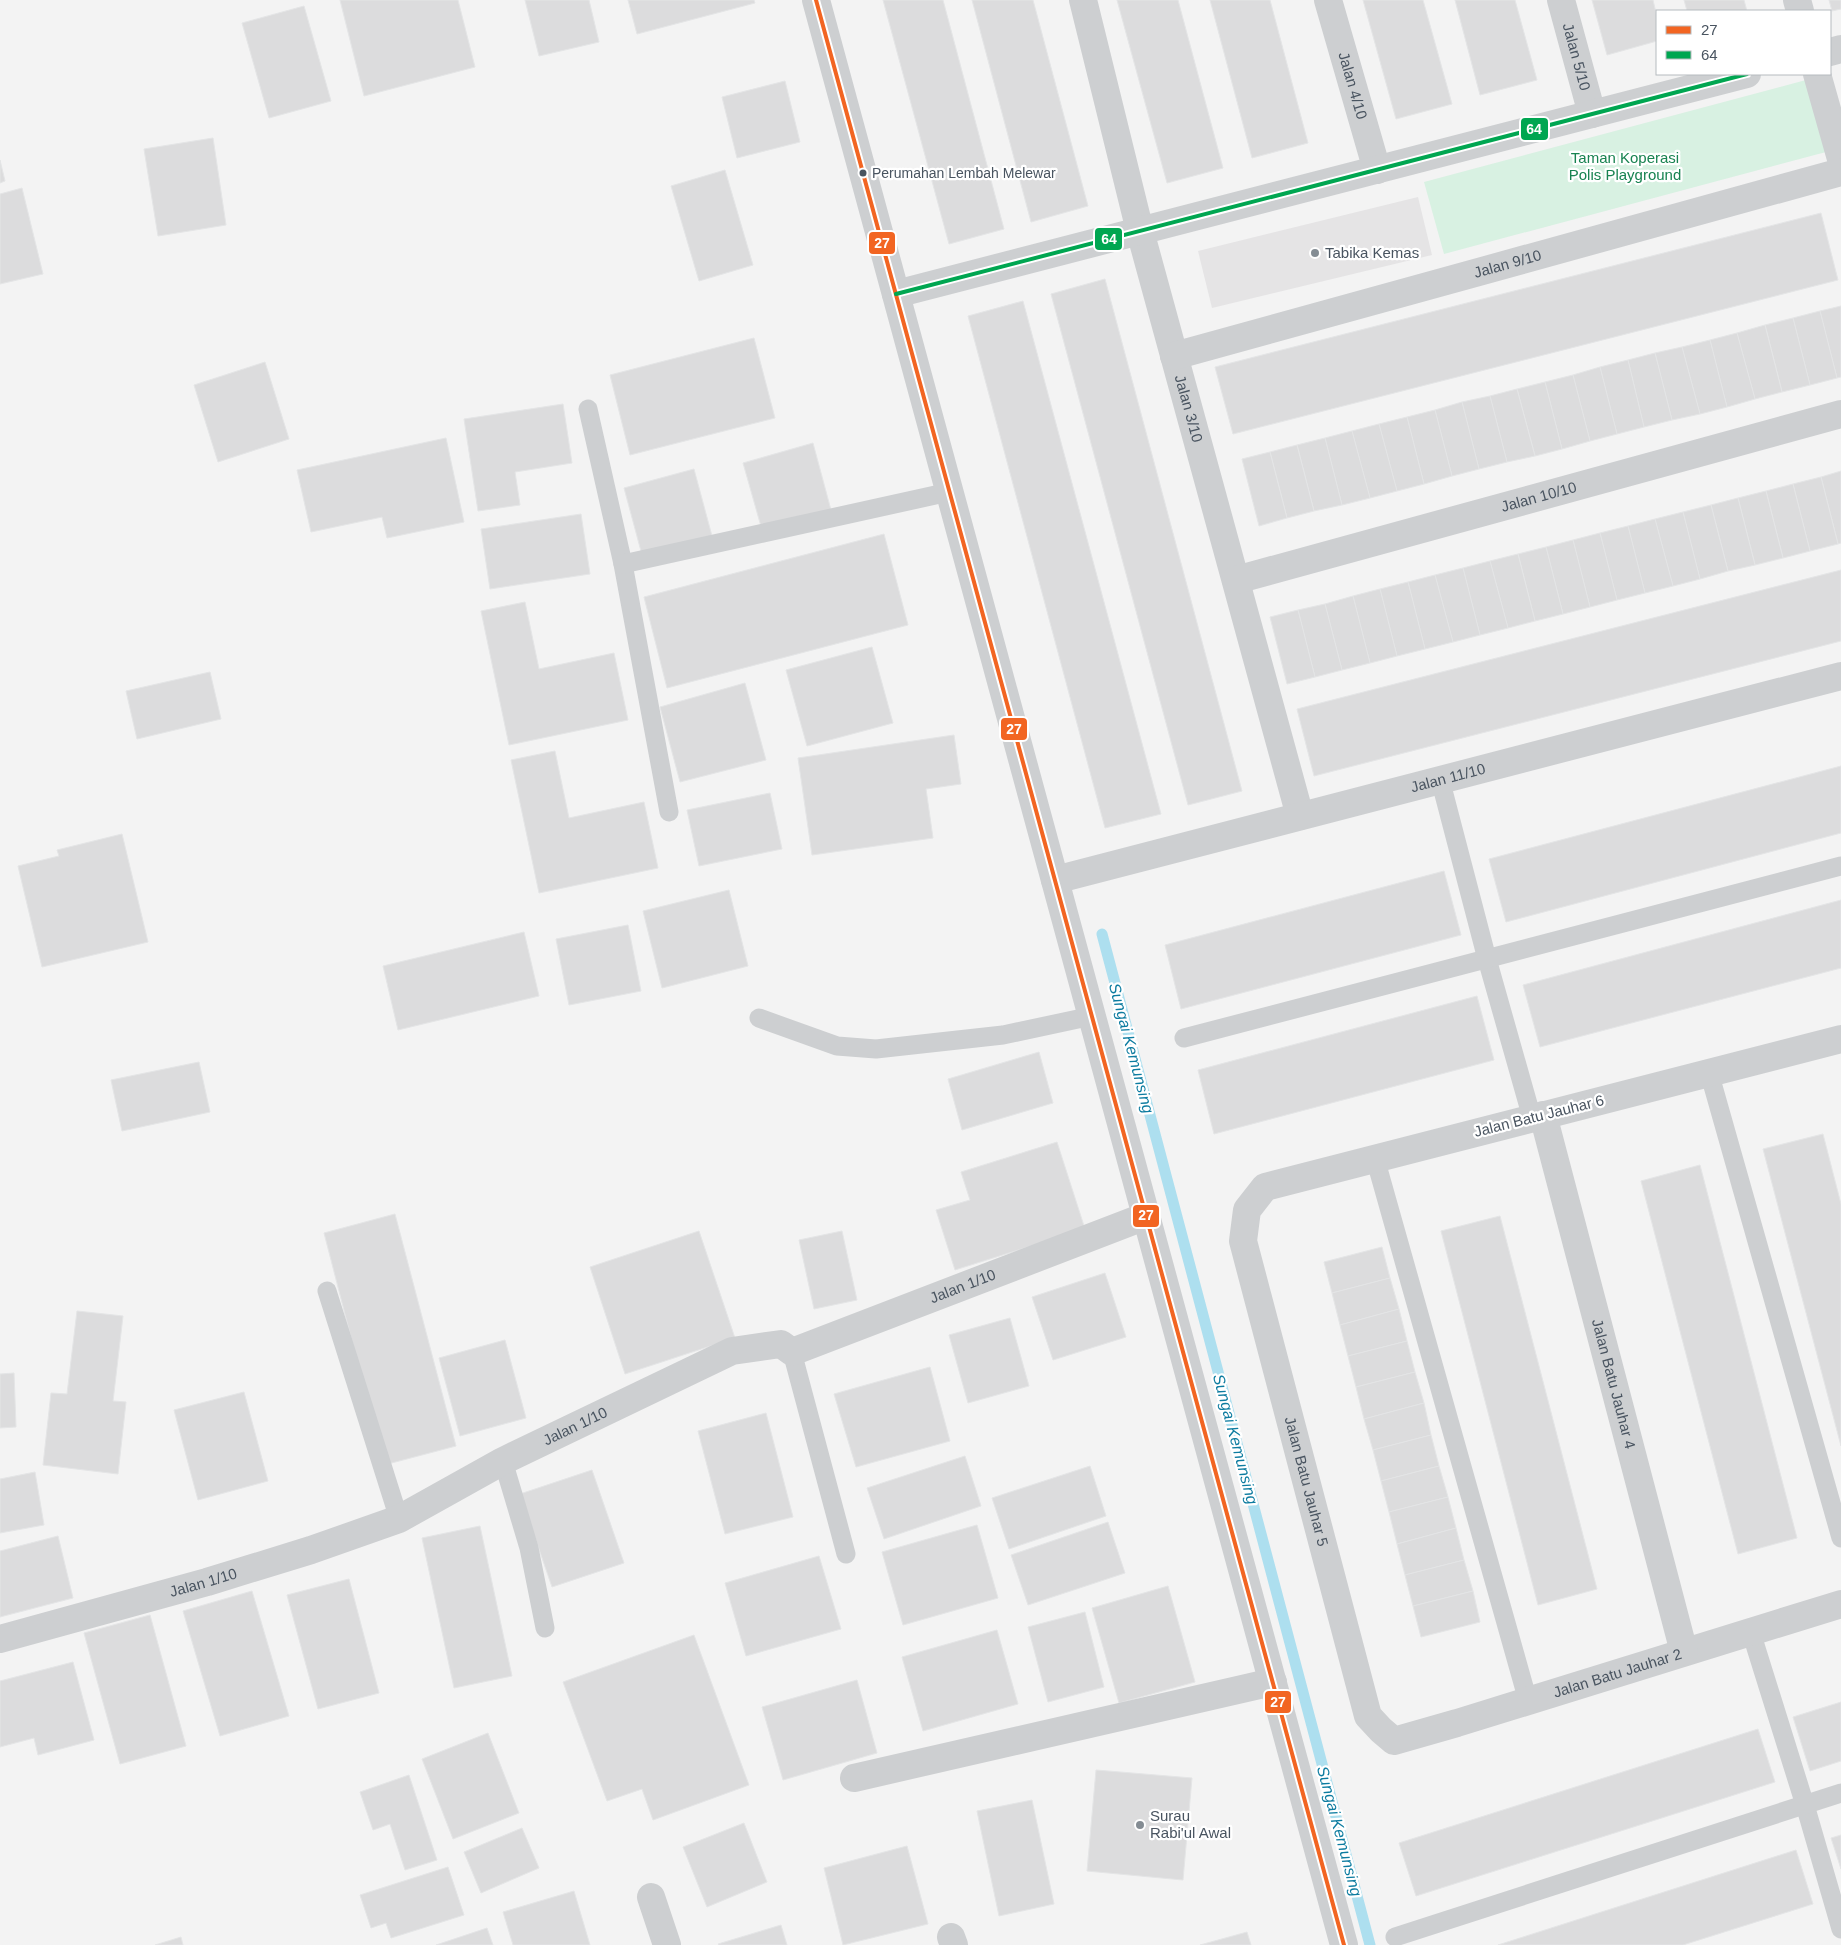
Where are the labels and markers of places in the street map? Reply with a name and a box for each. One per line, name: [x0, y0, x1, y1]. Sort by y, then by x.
place label: Perumahan Lembah Melewar: [872, 165, 1056, 181]
marker: Perumahan Lembah Melewar: [858, 168, 868, 178]
place label: Tabika Kemas: [1325, 244, 1419, 261]
marker: Tabika Kemas: [1309, 247, 1321, 259]
place label: Surau Rabi'ul Awal: [1150, 1807, 1231, 1841]
marker: Surau Rabi'ul Awal: [1134, 1819, 1146, 1831]

